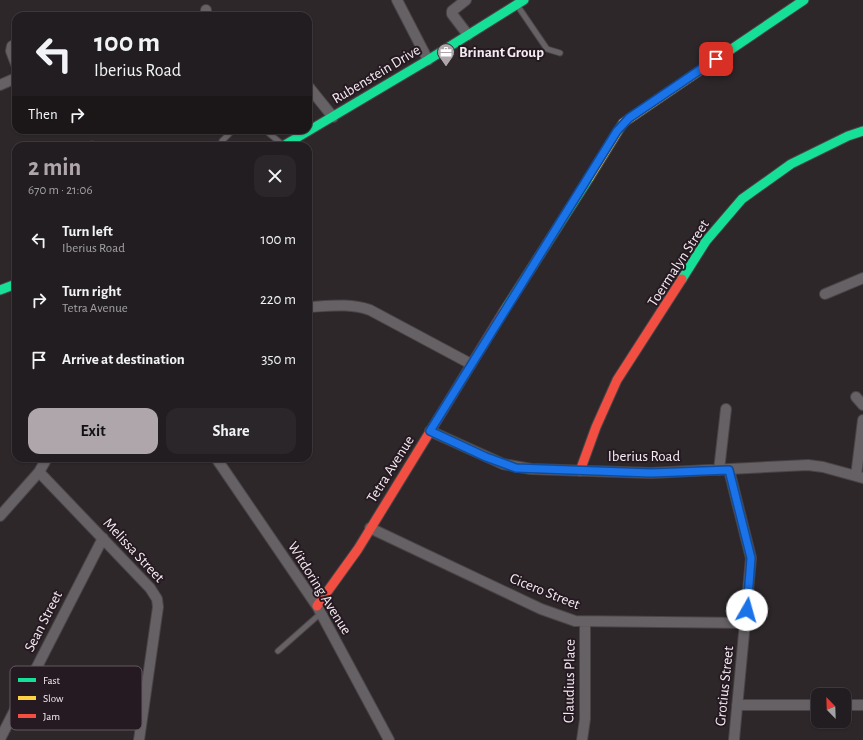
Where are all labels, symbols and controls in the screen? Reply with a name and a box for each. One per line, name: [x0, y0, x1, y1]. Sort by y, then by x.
icon: left: [28, 28, 80, 80]
text: 100 m: [94, 29, 160, 57]
street label: Rubenstein Drive: [329, 42, 423, 107]
office icon: Brinant Group: [436, 42, 456, 67]
pin: [699, 42, 733, 76]
place label: Brinant Group: [459, 45, 544, 60]
icon: arrive: [705, 48, 727, 70]
text: Iberius Road: [94, 62, 181, 80]
icon: right: [66, 104, 88, 126]
text: Then: [28, 107, 58, 122]
button: close: [254, 155, 296, 197]
text: 2 min: [28, 156, 81, 180]
text: 670 m · 21:06: [28, 184, 93, 197]
street label: Toermalyn Street: [645, 217, 712, 309]
text: Turn left: [62, 224, 113, 239]
icon: left: [28, 229, 50, 251]
text: 100 m: [261, 232, 296, 247]
text: Iberius Road: [62, 242, 125, 255]
text: Turn right: [62, 284, 121, 299]
icon: right: [28, 289, 50, 311]
text: 220 m: [260, 292, 296, 307]
text: Tetra Avenue: [62, 302, 128, 315]
icon: arrive: [28, 349, 50, 371]
text: Arrive at destination: [62, 352, 185, 367]
text: 350 m: [261, 352, 296, 367]
button: Exit: [28, 408, 158, 454]
button: Share: [166, 408, 296, 454]
street label: Tetra Avenue: [364, 433, 417, 505]
street label: Iberius Road: [608, 449, 681, 464]
street label: Melissa Street: [100, 515, 167, 585]
street label: Witdoring Avenue: [285, 539, 354, 637]
street label: Cicero Street: [508, 571, 582, 612]
street label: Sean Street: [22, 588, 65, 654]
position arrow: [726, 589, 768, 631]
street label: Claudius Place: [561, 639, 578, 723]
street label: Grotius Street: [713, 645, 736, 727]
legend: [10, 666, 142, 730]
text: Fast: [43, 675, 61, 686]
north arrow: [811, 688, 851, 728]
map controls: [811, 688, 851, 728]
text: Slow: [43, 693, 64, 704]
text: Jam: [43, 711, 60, 722]

